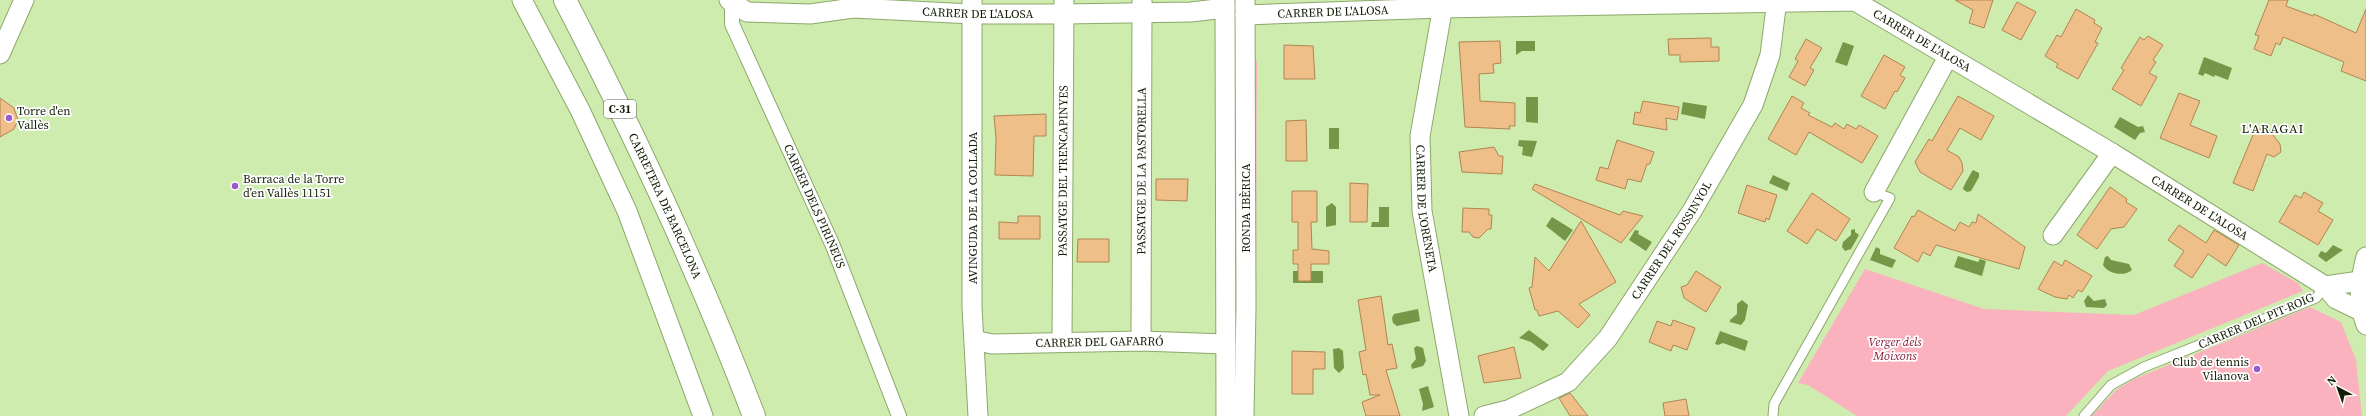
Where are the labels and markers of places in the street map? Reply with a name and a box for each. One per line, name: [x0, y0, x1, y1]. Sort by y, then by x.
place label: Torre d'en Vallès: [17, 103, 71, 133]
marker: Torre d'en Vallès: [4, 113, 14, 123]
place label: Barraca de la Torre d’en Vallès 11151: [243, 171, 344, 201]
marker: Barraca de la Torre d’en Vallès 11151: [230, 181, 240, 191]
place label: Club de tennis Vilanova: [2172, 354, 2250, 384]
marker: Club de tennis Vilanova: [2252, 364, 2262, 374]

